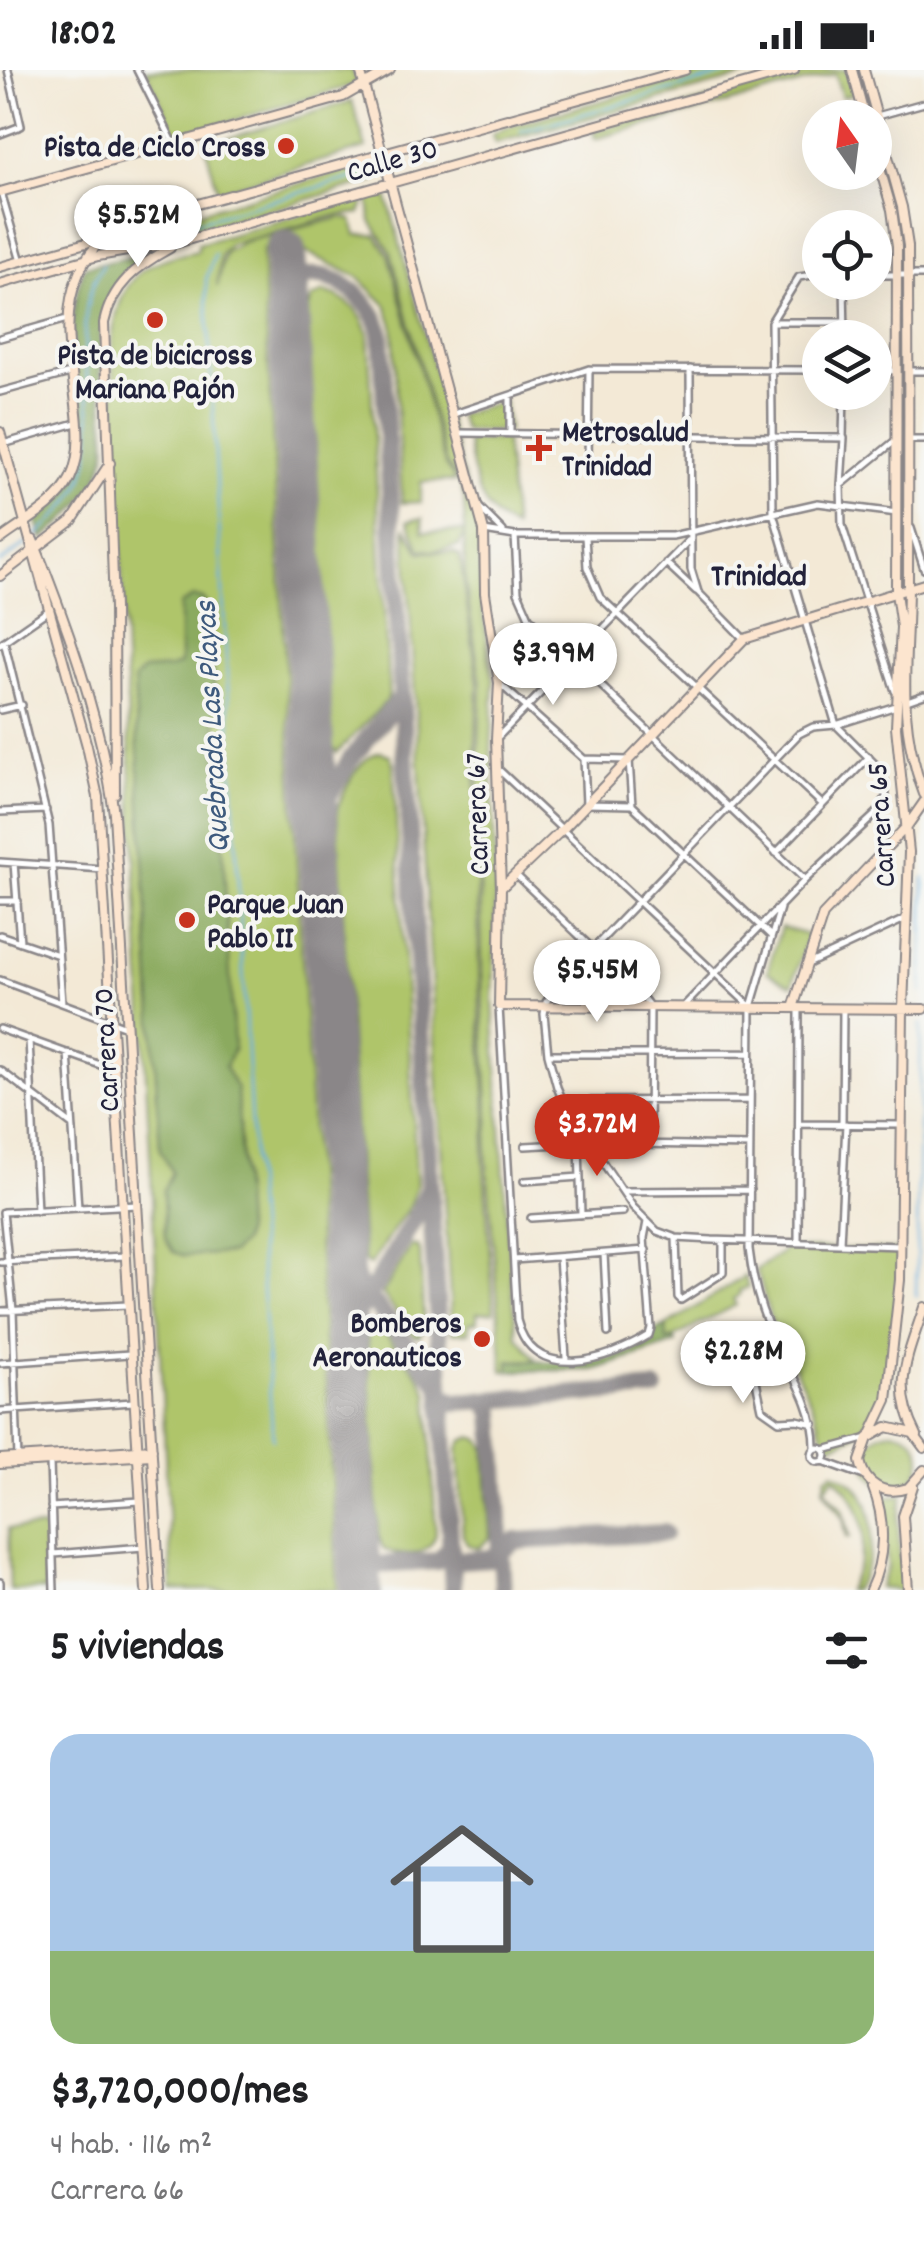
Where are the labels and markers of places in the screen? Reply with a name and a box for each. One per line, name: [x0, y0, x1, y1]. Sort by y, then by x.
place label: Pista de Ciclo Cross: [44, 129, 266, 172]
marker: Pista de Ciclo Cross: [275, 135, 297, 157]
pin: $5.52M: [57, 185, 219, 270]
marker: Pista de bicicross Mariana Pajón: [144, 309, 166, 331]
place label: Pista de bicicross Mariana Pajón: [57, 337, 253, 414]
place label: Metrosalud Trinidad: [562, 414, 689, 491]
marker: Metrosalud Trinidad: [526, 435, 552, 461]
pin: $3.99M: [472, 623, 634, 708]
place label: Parque Juan Pablo II: [207, 886, 344, 963]
marker: Parque Juan Pablo II: [176, 909, 198, 931]
pin: $5.45M: [516, 940, 678, 1025]
pin: $3.72M: [516, 1094, 678, 1179]
place label: Bomberos Aeronauticos: [312, 1305, 462, 1382]
pin: $2.28M: [662, 1321, 824, 1406]
marker: Bomberos Aeronauticos: [471, 1328, 493, 1350]

